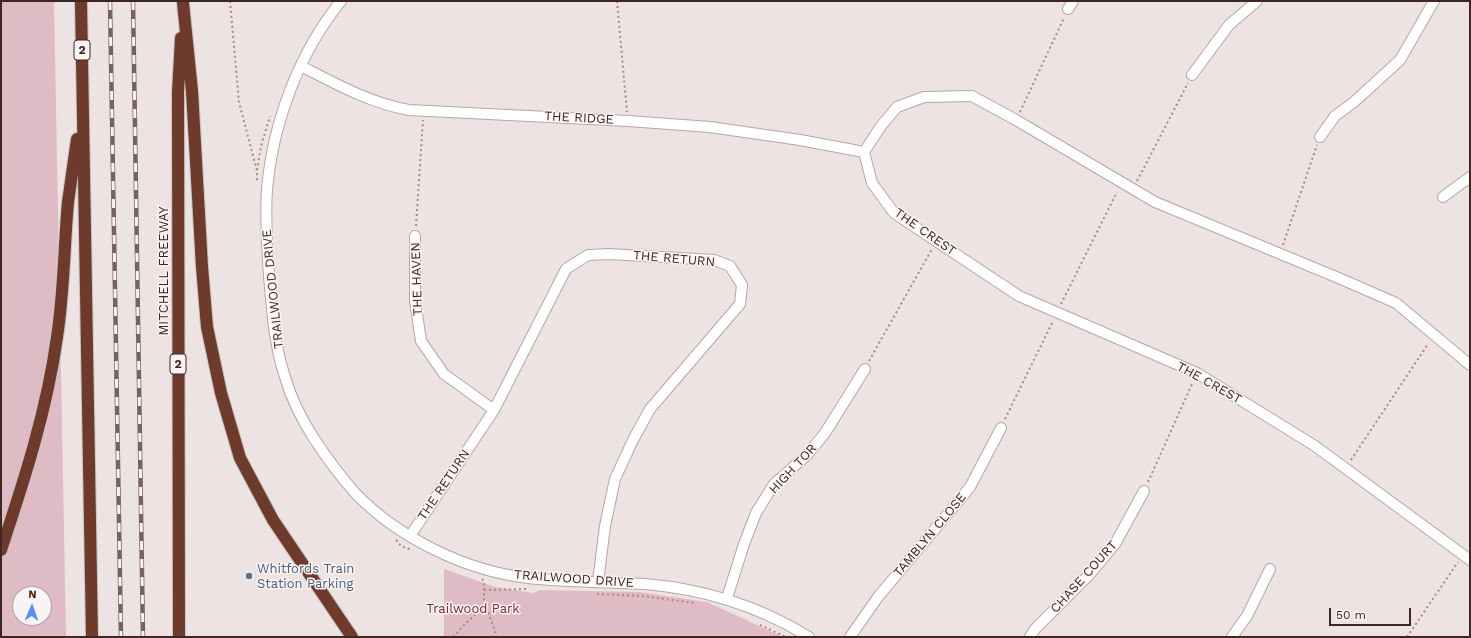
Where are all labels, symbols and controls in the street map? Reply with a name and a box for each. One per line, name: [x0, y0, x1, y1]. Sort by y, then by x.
road number: 2: [74, 40, 90, 60]
street label: THE RIDGE: [544, 108, 614, 128]
street label: THE CREST: [891, 205, 959, 259]
street label: MITCHELL FREEWAY: [156, 206, 172, 336]
street label: TRAILWOOD DRIVE: [259, 228, 287, 350]
street label: THE HAVEN: [408, 242, 426, 316]
street label: THE RETURN: [632, 248, 716, 270]
road number: 2: [170, 354, 186, 374]
street label: THE CREST: [1174, 359, 1244, 407]
street label: HIGH TOR: [766, 441, 820, 497]
street label: THE RETURN: [415, 447, 473, 523]
street label: TAMBLYN CLOSE: [890, 490, 970, 580]
street label: CHASE COURT: [1047, 538, 1121, 616]
place label: Whitfords Train Station Parking: [257, 561, 354, 592]
street label: TRAILWOOD DRIVE: [514, 567, 634, 591]
marker: Whitfords Train Station Parking: [244, 571, 254, 581]
north arrow: [12, 586, 52, 626]
text: N: [28, 588, 37, 601]
scale bar: [1331, 600, 1413, 626]
park label: Trailwood Park: [426, 601, 520, 617]
text: 50 m: [1336, 608, 1366, 622]

